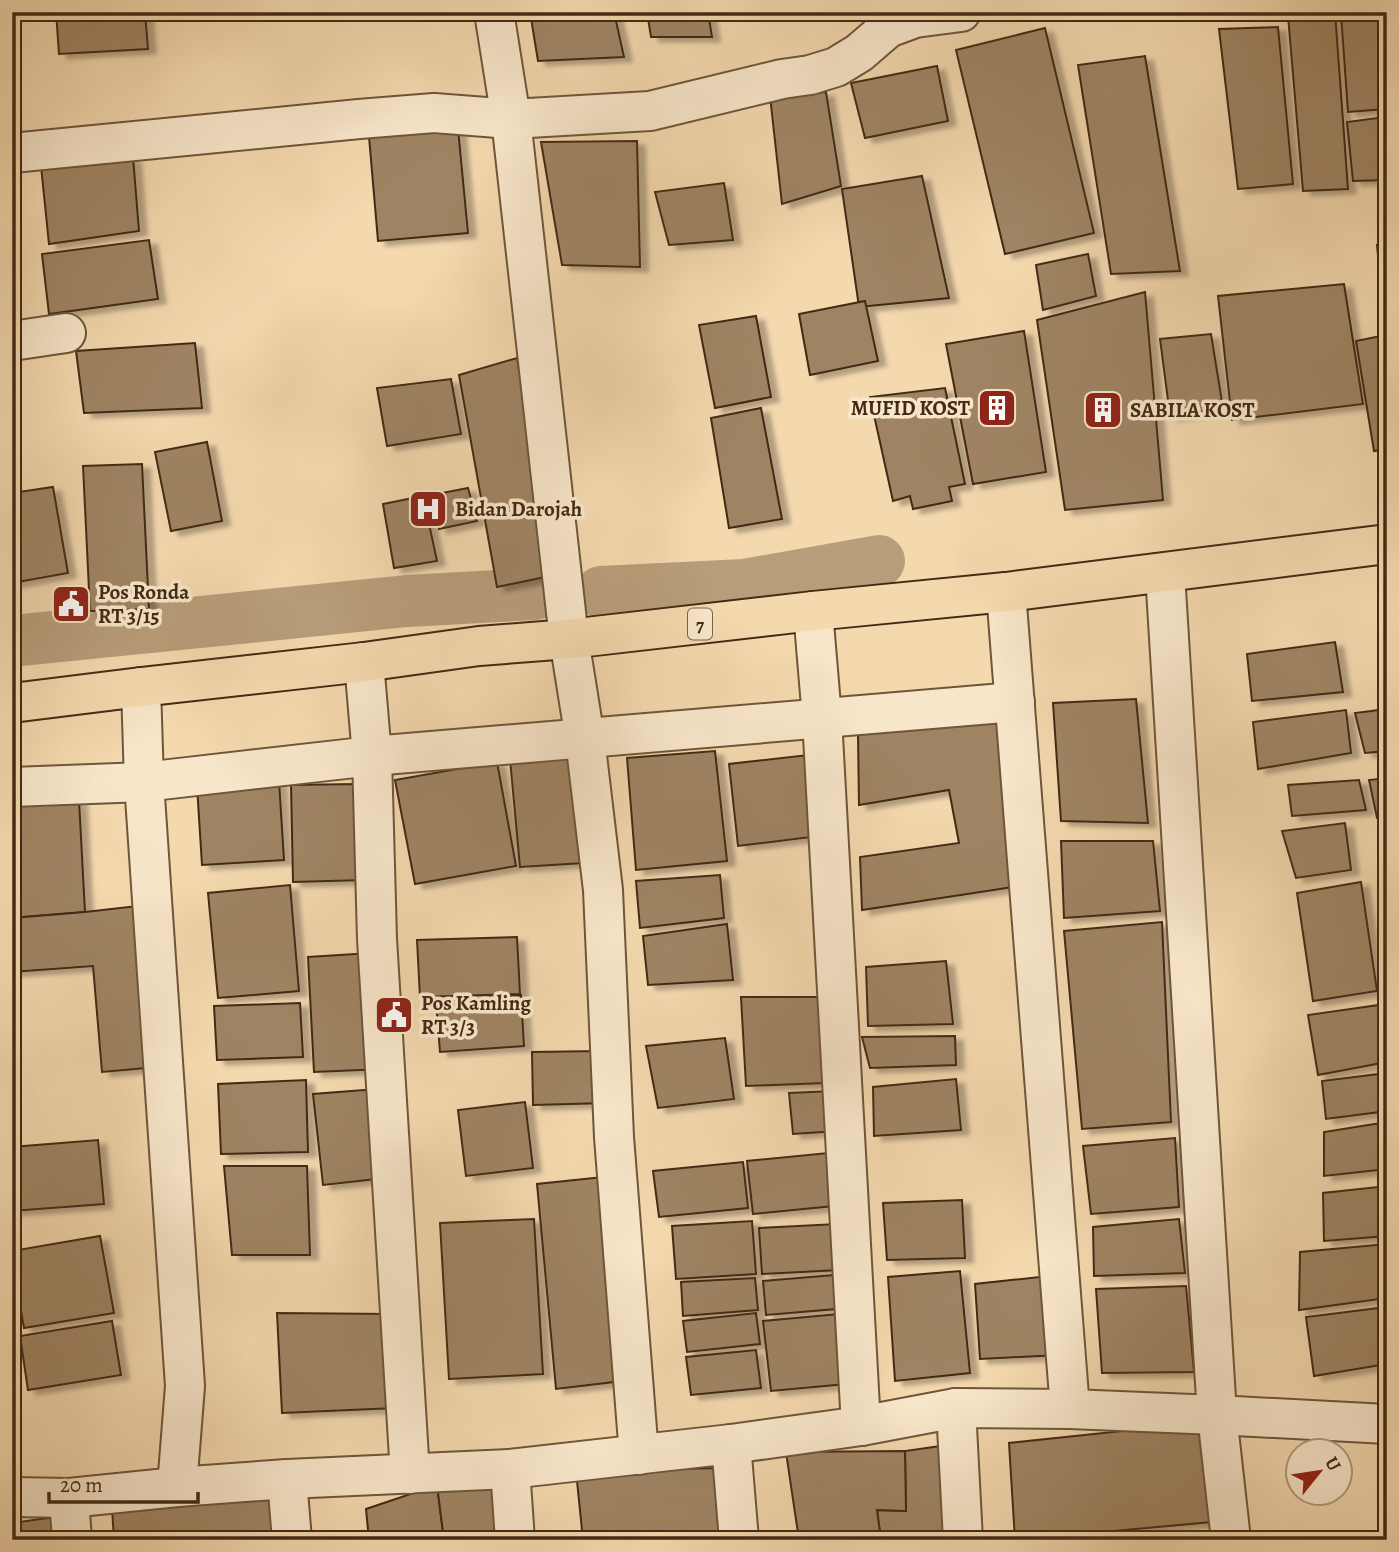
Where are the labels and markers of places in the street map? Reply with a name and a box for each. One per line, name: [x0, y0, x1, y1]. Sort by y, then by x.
building icon: MUFID KOST: [976, 387, 1018, 429]
building icon: SABILA KOST: [1082, 389, 1124, 431]
place label: MUFID KOST: [851, 394, 970, 422]
place label: SABILA KOST: [1130, 396, 1254, 424]
hospital icon: Bidan Darojah: [407, 488, 449, 530]
place label: Bidan Darojah: [455, 495, 582, 523]
place label: Pos Ronda RT 3/15: [98, 578, 190, 630]
public building icon: Pos Ronda RT 3/15: [50, 583, 92, 625]
place label: Pos Kamling RT 3/3: [421, 989, 531, 1041]
public building icon: Pos Kamling RT 3/3: [373, 994, 415, 1036]

